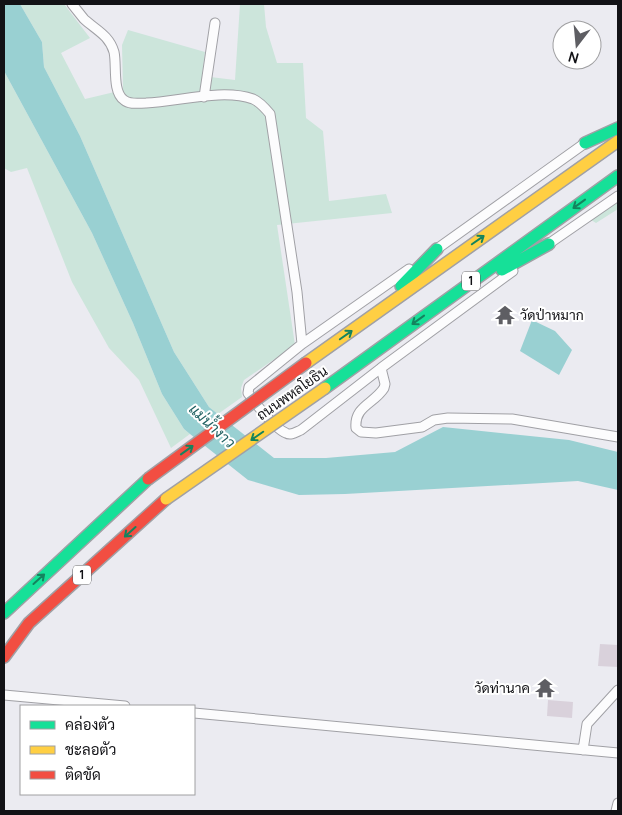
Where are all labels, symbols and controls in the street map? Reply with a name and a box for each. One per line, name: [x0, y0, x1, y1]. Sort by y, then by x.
north arrow: [552, 20, 602, 70]
text: N: [566, 47, 581, 68]
one-way arrow: [572, 199, 586, 209]
one-way arrow: [471, 235, 485, 245]
road number: 1: [462, 272, 480, 290]
temple icon: วัดป่าหมาก: [494, 304, 516, 326]
place label: วัดป่าหมาก: [520, 305, 584, 324]
one-way arrow: [412, 314, 425, 325]
one-way arrow: [339, 330, 353, 340]
street label: ถนนพหลโยธิน: [252, 361, 331, 424]
water label: แม่น้ำงาว: [185, 397, 242, 453]
one-way arrow: [250, 431, 264, 441]
one-way arrow: [180, 445, 193, 456]
one-way arrow: [123, 526, 136, 538]
road number: 1: [73, 566, 91, 584]
one-way arrow: [32, 574, 45, 585]
temple icon: วัดท่านาค: [534, 677, 556, 699]
place label: วัดท่านาค: [474, 678, 530, 697]
legend: [20, 705, 195, 795]
text: คล่องตัว: [65, 714, 115, 735]
text: ชะลอตัว: [65, 739, 116, 760]
text: ติดขัด: [65, 764, 101, 785]

